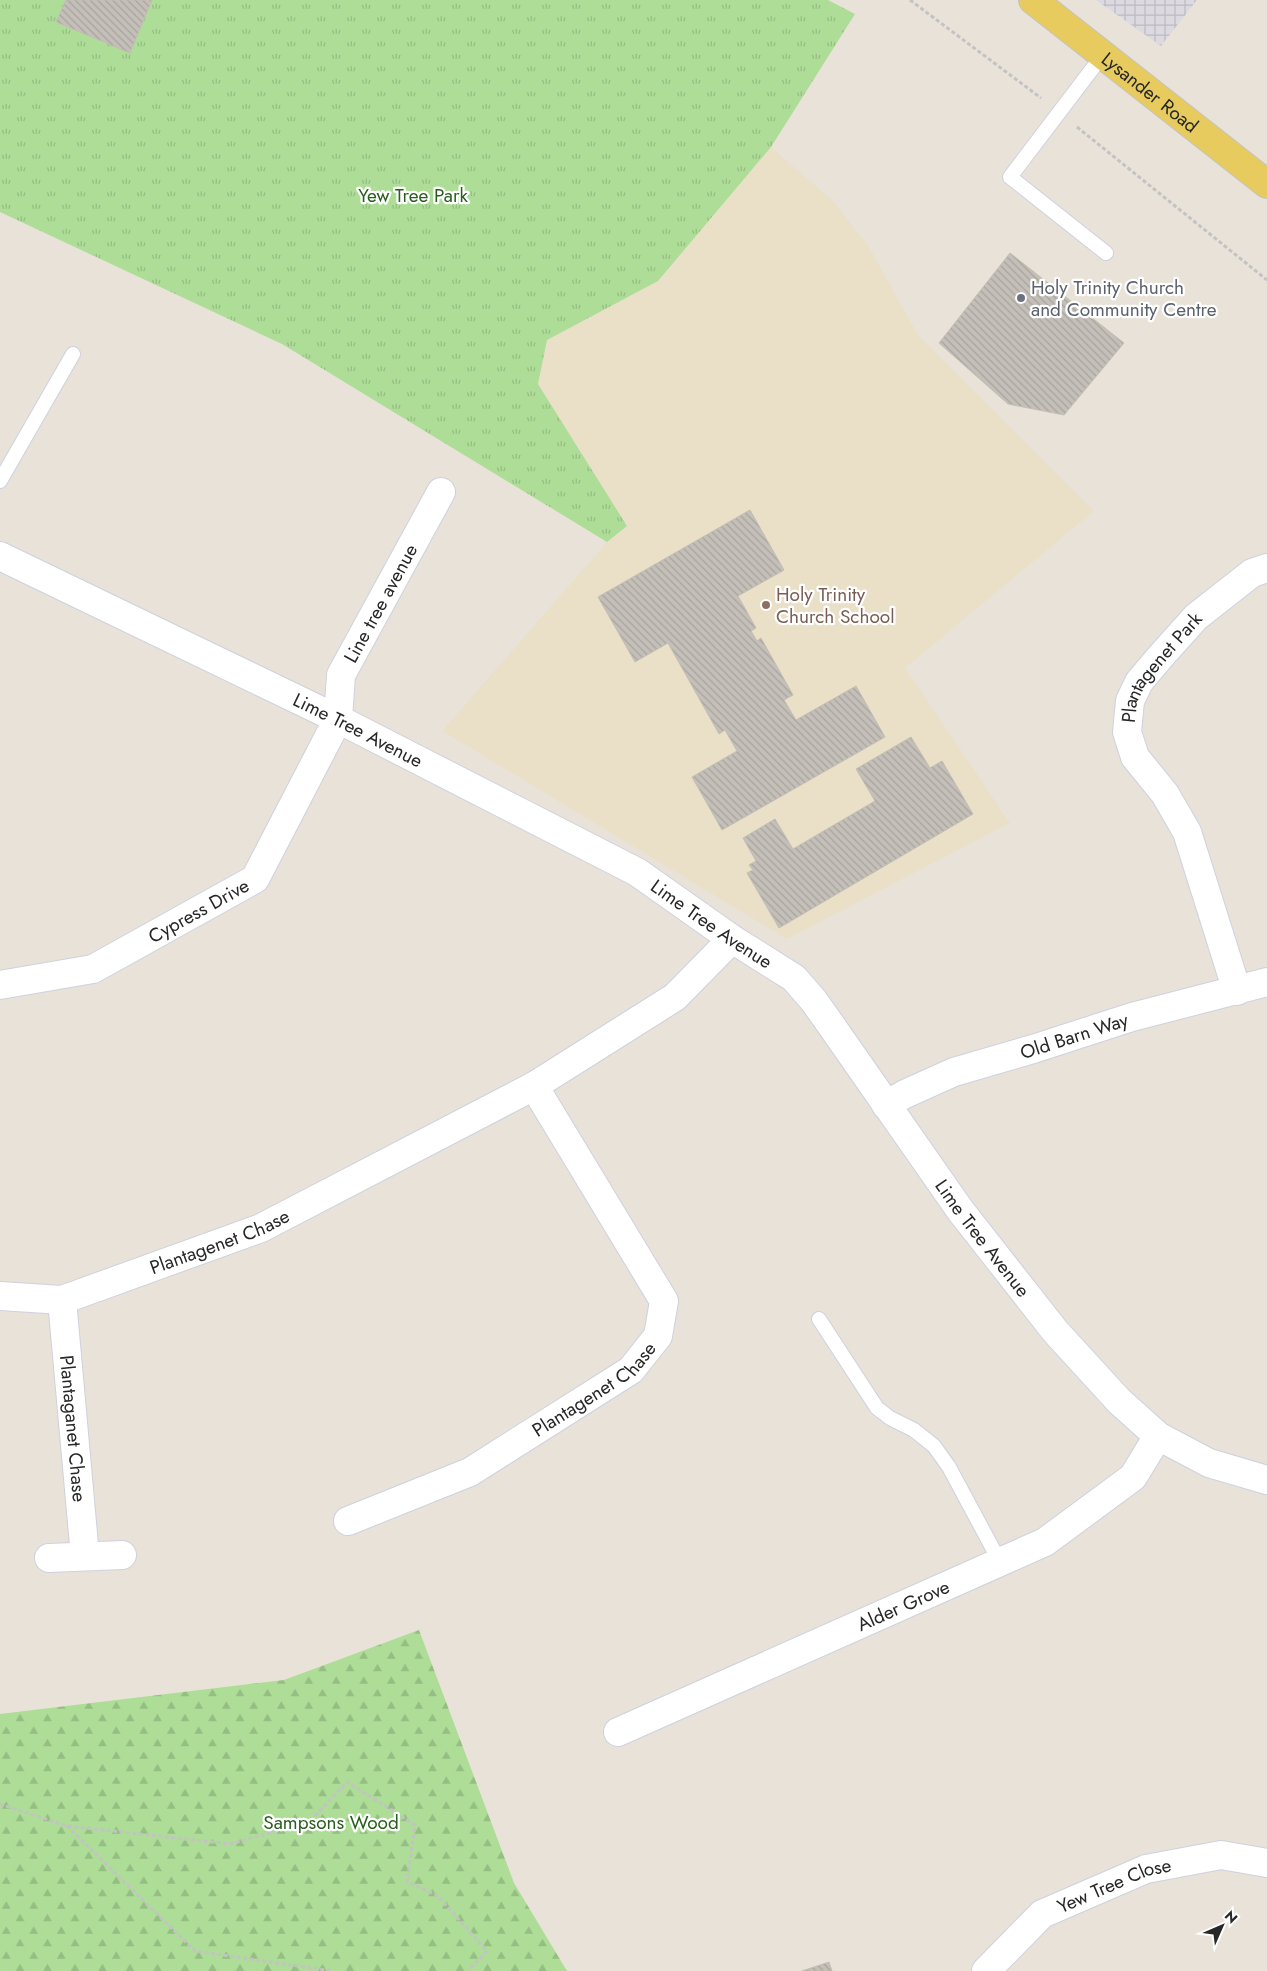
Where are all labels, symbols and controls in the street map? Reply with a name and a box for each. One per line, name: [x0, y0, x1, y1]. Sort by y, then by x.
street label: Lysander Road: [1096, 45, 1204, 139]
park label: Yew Tree Park: [358, 182, 468, 209]
place label: Holy Trinity Church and Community Centre: [1031, 274, 1217, 323]
marker: Holy Trinity Church and Community Centre: [1015, 292, 1027, 304]
street label: Line tree avenue: [337, 539, 424, 667]
place label: Holy Trinity Church School: [776, 581, 895, 630]
marker: Holy Trinity Church School: [760, 599, 772, 611]
street label: Plantagenet Park: [1114, 605, 1208, 724]
street label: Lime Tree Avenue: [289, 686, 428, 774]
street label: Cypress Drive: [143, 871, 254, 949]
street label: Lime Tree Avenue: [645, 872, 778, 975]
street label: Old Barn Way: [1017, 1005, 1132, 1066]
street label: Lime Tree Avenue: [929, 1174, 1037, 1303]
street label: Plantagenet Chase: [146, 1202, 294, 1281]
street label: Plantagenet Chase: [527, 1336, 662, 1443]
street label: Plantaganet Chase: [54, 1354, 94, 1503]
street label: Alder Grove: [852, 1573, 954, 1638]
park label: Sampsons Wood: [263, 1809, 399, 1836]
street label: Yew Tree Close: [1053, 1851, 1174, 1919]
north arrow: [1197, 1901, 1247, 1951]
text: N: [1220, 1906, 1242, 1928]

